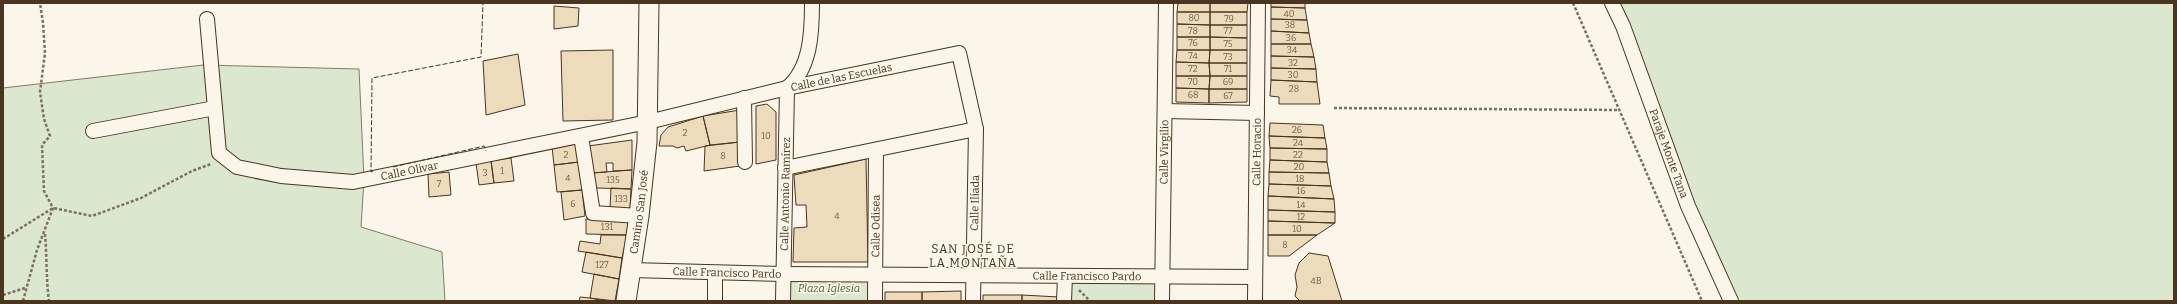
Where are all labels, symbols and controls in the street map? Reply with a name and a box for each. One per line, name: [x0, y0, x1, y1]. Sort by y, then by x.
house number: 40: [1283, 9, 1295, 19]
house number: 80: [1188, 13, 1200, 23]
house number: 79: [1224, 14, 1234, 24]
house number: 38: [1285, 20, 1295, 30]
house number: 78: [1188, 26, 1198, 36]
house number: 77: [1223, 26, 1233, 36]
house number: 36: [1286, 33, 1296, 43]
house number: 76: [1188, 38, 1198, 48]
house number: 75: [1223, 39, 1233, 49]
house number: 34: [1287, 45, 1298, 55]
house number: 74: [1188, 51, 1199, 61]
house number: 73: [1223, 52, 1233, 62]
house number: 32: [1288, 58, 1298, 68]
street label: Calle de las Escuelas: [789, 60, 893, 94]
house number: 72: [1188, 64, 1198, 74]
house number: 71: [1224, 64, 1232, 74]
house number: 30: [1288, 70, 1299, 80]
house number: 70: [1188, 77, 1198, 87]
house number: 69: [1223, 77, 1233, 87]
house number: 28: [1289, 84, 1299, 94]
house number: 68: [1188, 90, 1198, 100]
house number: 67: [1223, 91, 1233, 101]
street label: Paraje Monte Tana: [1647, 107, 1691, 200]
street label: Calle Horacio: [1250, 118, 1263, 186]
street label: Calle Virgilio: [1157, 120, 1171, 184]
house number: 26: [1292, 125, 1302, 135]
house number: 2: [683, 128, 688, 138]
house number: 10: [761, 131, 771, 141]
street label: Calle Antonio Ramírez: [777, 137, 793, 251]
house number: 24: [1293, 138, 1304, 148]
house number: 2: [564, 150, 569, 160]
house number: 22: [1293, 150, 1303, 160]
house number: 8: [720, 151, 726, 161]
street label: Calle Olivar: [379, 158, 439, 183]
house number: 20: [1294, 162, 1305, 172]
house number: 1: [500, 166, 504, 176]
house number: 3: [482, 168, 488, 178]
street label: Camino San José: [627, 169, 650, 255]
house number: 4: [565, 173, 571, 183]
house number: 18: [1295, 174, 1305, 184]
house number: 135: [606, 175, 620, 185]
street label: Calle Ilíada: [968, 175, 982, 231]
house number: 7: [437, 179, 442, 189]
house number: 16: [1297, 186, 1305, 196]
house number: 133: [614, 194, 628, 204]
street label: Calle Odisea: [869, 195, 882, 257]
house number: 6: [570, 199, 576, 209]
house number: 14: [1297, 200, 1306, 210]
house number: 4: [834, 211, 840, 221]
house number: 12: [1297, 212, 1305, 222]
house number: 131: [601, 222, 614, 232]
house number: 10: [1292, 224, 1302, 234]
house number: 8: [1282, 240, 1288, 250]
district label: SAN JOSÉ DE LA MONTAÑA: [929, 241, 1017, 270]
house number: 127: [596, 260, 609, 270]
street label: Calle Francisco Pardo: [672, 265, 782, 280]
street label: Calle Francisco Pardo: [1032, 269, 1141, 283]
house number: 4B: [1310, 276, 1322, 286]
park label: Plaza Iglesia: [798, 282, 860, 295]

